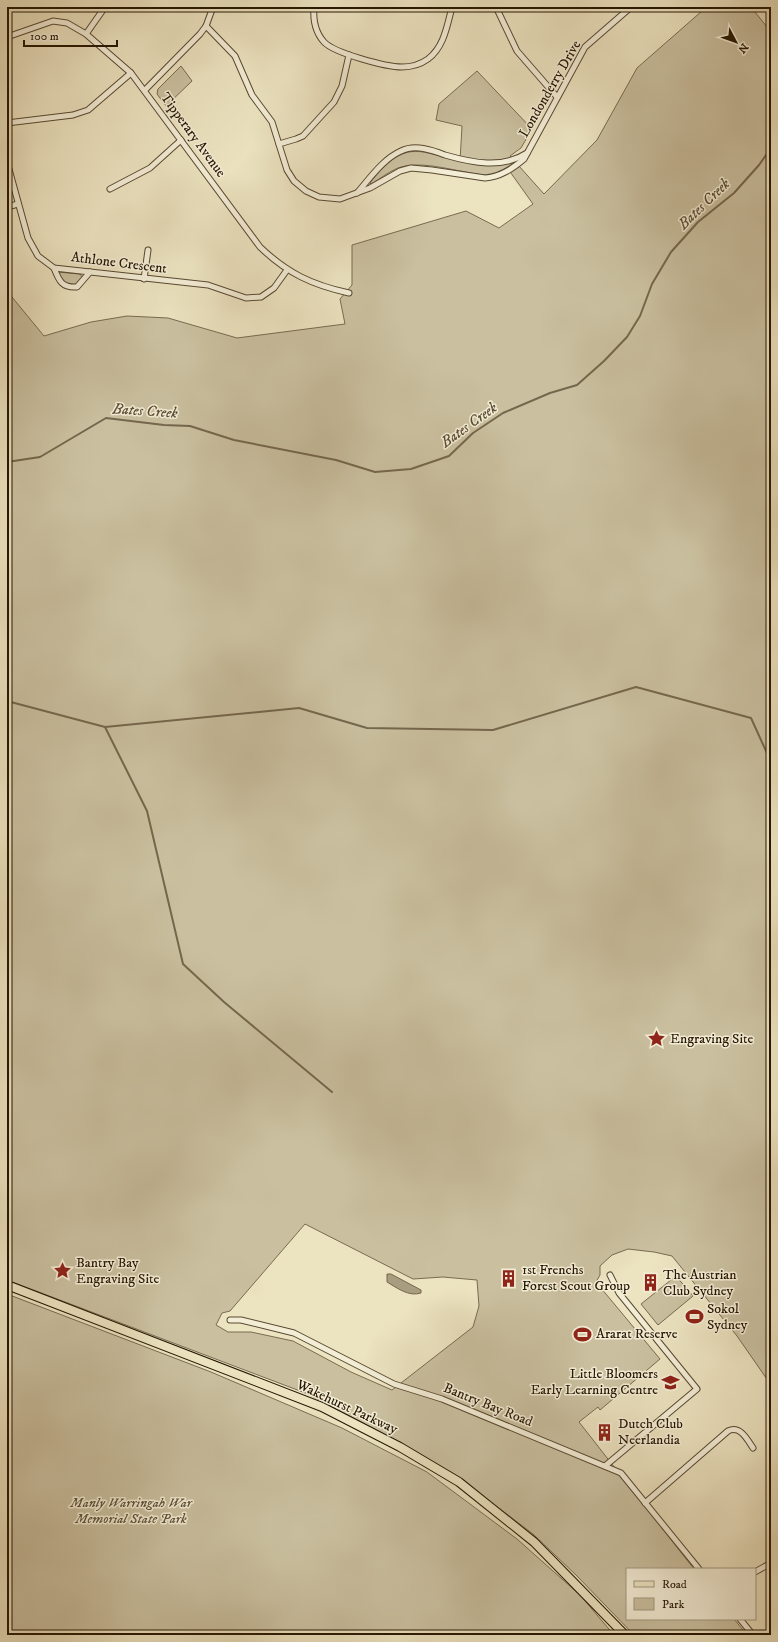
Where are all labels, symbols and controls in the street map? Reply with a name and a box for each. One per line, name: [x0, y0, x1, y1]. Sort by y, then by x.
scale bar: [24, 22, 117, 48]
north arrow: [716, 22, 756, 62]
text: 100 m: [30, 29, 59, 44]
street label: Londonderry Drive: [515, 37, 585, 141]
text: N: [735, 40, 751, 56]
street label: Tipperary Avenue: [156, 89, 230, 181]
water label: Bates Creek: [673, 174, 735, 234]
street label: Athlone Crescent: [70, 248, 168, 278]
water label: Bates Creek: [436, 398, 502, 452]
water label: Bates Creek: [111, 399, 179, 423]
place icon: Engraving Site: [647, 1029, 667, 1049]
place label: Engraving Site: [670, 1030, 753, 1048]
place label: Bantry Bay Engraving Site: [76, 1254, 159, 1288]
place icon: Bantry Bay Engraving Site: [53, 1261, 73, 1281]
place label: 1st Frenchs Forest Scout Group: [522, 1261, 630, 1295]
place label: The Austrian Club Sydney: [663, 1266, 737, 1300]
building icon: 1st Frenchs Forest Scout Group: [499, 1268, 519, 1288]
building icon: The Austrian Club Sydney: [640, 1273, 660, 1293]
place label: Sokol Sydney: [707, 1300, 748, 1334]
sports icon: Sokol Sydney: [684, 1307, 704, 1327]
sports icon: Ararat Reserve: [573, 1324, 593, 1344]
place label: Ararat Reserve: [596, 1325, 678, 1343]
place label: Little Bloomers Early Learning Centre: [530, 1365, 658, 1399]
school or university icon: Little Bloomers Early Learning Centre: [661, 1372, 681, 1392]
street label: Wakehurst Parkway: [293, 1375, 401, 1438]
street label: Bantry Bay Road: [441, 1379, 535, 1431]
place label: Dutch Club Neerlandia: [618, 1415, 683, 1449]
building icon: Dutch Club Neerlandia: [595, 1422, 615, 1442]
park label: Manly Warringah War Memorial State Park: [69, 1494, 193, 1528]
legend: [626, 1568, 756, 1620]
text: Road: [662, 1577, 687, 1592]
text: Park: [662, 1597, 684, 1612]

